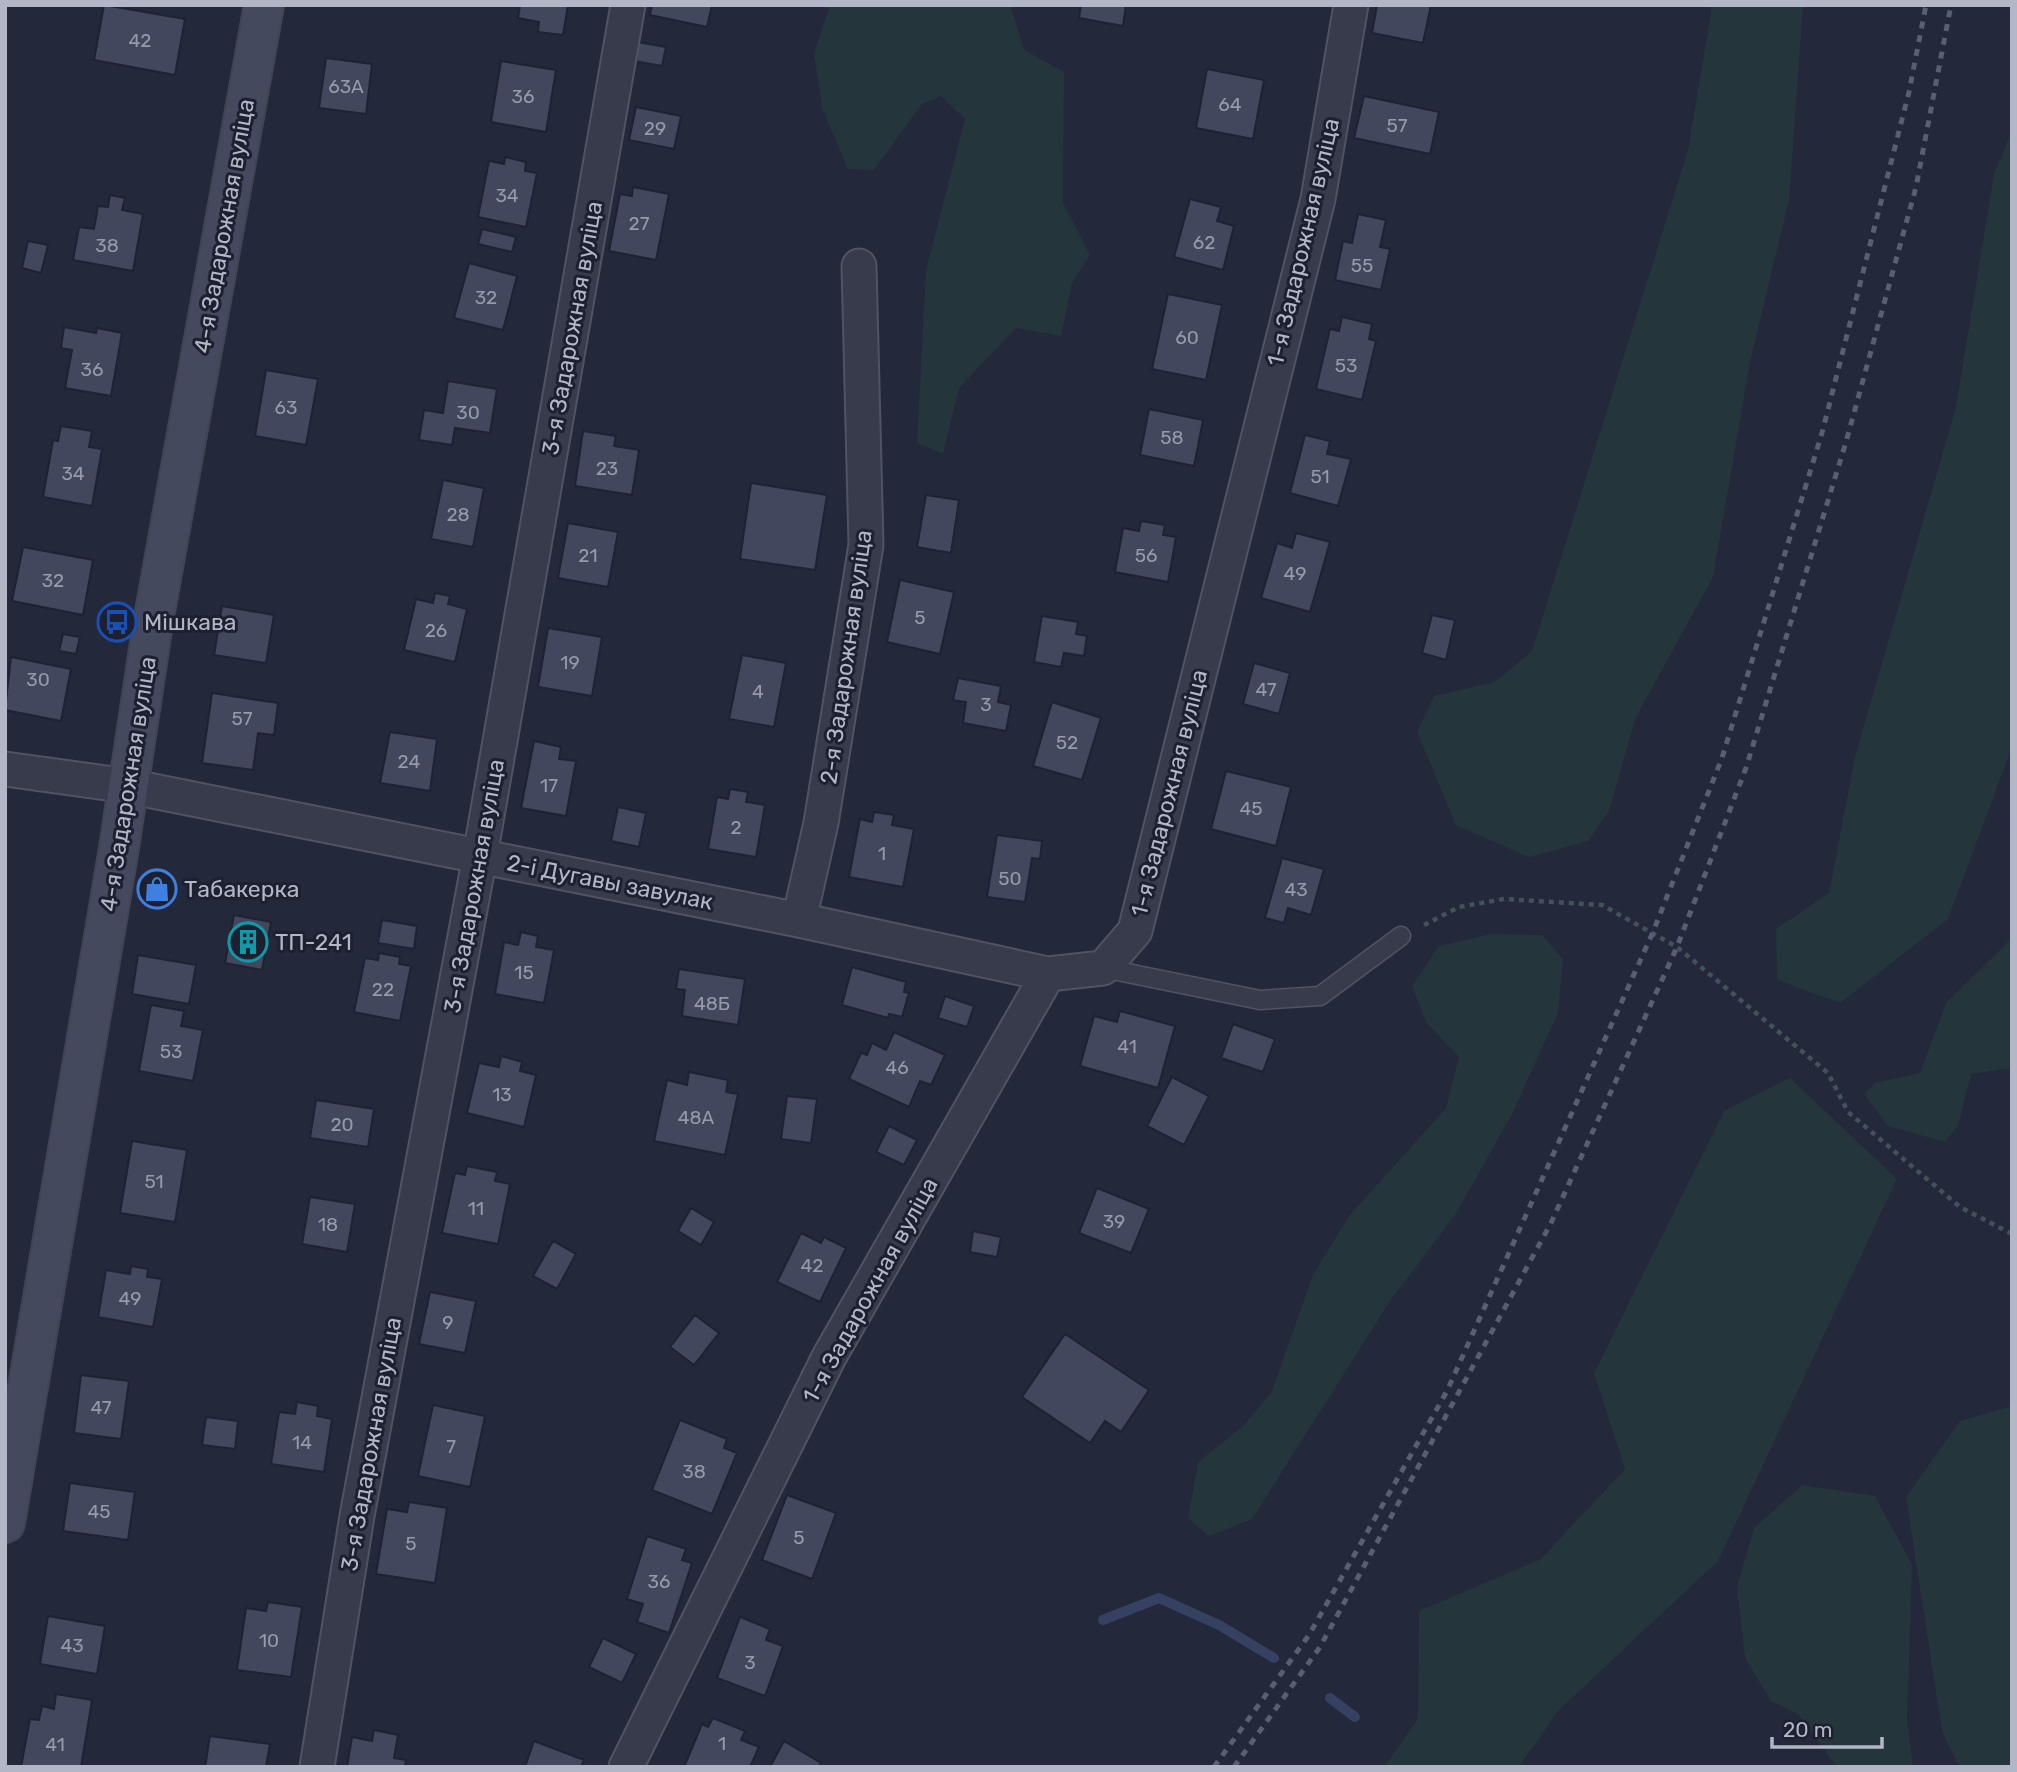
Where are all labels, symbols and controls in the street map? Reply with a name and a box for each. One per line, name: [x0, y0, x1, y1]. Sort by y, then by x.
house number: 42: [129, 29, 151, 52]
house number: 63А: [328, 75, 364, 98]
house number: 36: [512, 85, 534, 108]
house number: 64: [1218, 93, 1242, 116]
street label: 4-я Задарожная вуліца: [188, 97, 260, 355]
house number: 57: [1386, 114, 1408, 137]
street label: 1-я Задарожная вуліца: [1261, 115, 1345, 369]
house number: 29: [644, 117, 666, 140]
house number: 34: [495, 184, 519, 207]
street label: 3-я Задарожная вуліца: [536, 199, 608, 457]
house number: 27: [629, 212, 650, 235]
house number: 62: [1193, 231, 1215, 254]
house number: 38: [95, 234, 119, 257]
house number: 55: [1351, 254, 1373, 277]
house number: 32: [475, 286, 497, 309]
house number: 60: [1175, 326, 1199, 349]
house number: 53: [1335, 354, 1357, 377]
house number: 36: [81, 358, 103, 381]
house number: 63: [275, 396, 297, 419]
house number: 30: [456, 401, 480, 424]
house number: 58: [1160, 426, 1184, 449]
house number: 23: [596, 457, 618, 480]
house number: 34: [61, 462, 85, 485]
house number: 51: [1310, 465, 1330, 488]
house number: 28: [446, 503, 470, 526]
street label: 2-я Задарожная вуліца: [814, 528, 878, 786]
house number: 21: [578, 544, 598, 567]
house number: 56: [1135, 544, 1157, 567]
house number: 49: [1284, 562, 1306, 585]
house number: 32: [42, 569, 64, 592]
bus stop icon: Мішкава: [96, 601, 138, 643]
house number: 5: [914, 606, 926, 629]
place label: Мішкава: [144, 608, 237, 636]
house number: 26: [425, 619, 447, 642]
house number: 19: [560, 651, 580, 674]
street label: 4-я Задарожная вуліца: [94, 654, 162, 914]
street label: 1-я Задарожная вуліца: [1125, 667, 1213, 919]
house number: 30: [26, 668, 50, 691]
house number: 47: [1255, 678, 1277, 701]
house number: 4: [752, 680, 764, 703]
house number: 3: [980, 693, 992, 716]
house number: 57: [231, 707, 253, 730]
house number: 52: [1056, 731, 1078, 754]
house number: 24: [398, 750, 421, 773]
street label: 3-я Задарожная вуліца: [438, 757, 510, 1015]
house number: 17: [540, 774, 558, 797]
house number: 45: [1239, 797, 1263, 820]
house number: 2: [730, 816, 742, 839]
house number: 1: [878, 842, 886, 865]
street label: 2-і Дугавы завулак: [505, 848, 715, 916]
house number: 50: [998, 867, 1022, 890]
shop icon: Табакерка: [136, 868, 178, 910]
place label: Табакерка: [184, 875, 299, 903]
house number: 43: [1284, 878, 1308, 901]
building icon: ТП-241: [227, 921, 269, 963]
place label: ТП-241: [275, 928, 352, 956]
house number: 15: [514, 961, 534, 984]
house number: 22: [372, 978, 394, 1001]
house number: 48Б: [694, 992, 730, 1015]
house number: 41: [1117, 1035, 1137, 1058]
house number: 53: [160, 1040, 182, 1063]
house number: 46: [885, 1056, 909, 1079]
house number: 13: [492, 1083, 512, 1106]
house number: 48А: [678, 1106, 715, 1129]
house number: 20: [330, 1113, 354, 1136]
house number: 51: [144, 1170, 164, 1193]
street label: 1-я Задарожная вуліца: [796, 1172, 944, 1408]
house number: 11: [468, 1197, 484, 1220]
house number: 39: [1103, 1210, 1125, 1233]
house number: 18: [318, 1213, 338, 1236]
house number: 42: [801, 1254, 823, 1277]
house number: 49: [119, 1287, 141, 1310]
house number: 9: [442, 1311, 454, 1334]
street label: 3-я Задарожная вуліца: [335, 1315, 407, 1573]
house number: 47: [90, 1396, 112, 1419]
house number: 14: [292, 1431, 312, 1454]
house number: 7: [446, 1435, 456, 1458]
house number: 38: [682, 1460, 706, 1483]
house number: 45: [87, 1500, 111, 1523]
house number: 5: [793, 1526, 805, 1549]
house number: 5: [405, 1532, 417, 1555]
house number: 36: [648, 1570, 670, 1593]
house number: 10: [259, 1629, 279, 1652]
house number: 43: [60, 1634, 84, 1657]
house number: 3: [744, 1651, 756, 1674]
scale bar: [1772, 1706, 1882, 1750]
text: 20 m: [1783, 1717, 1832, 1742]
house number: 1: [718, 1732, 726, 1755]
house number: 41: [45, 1733, 65, 1756]

